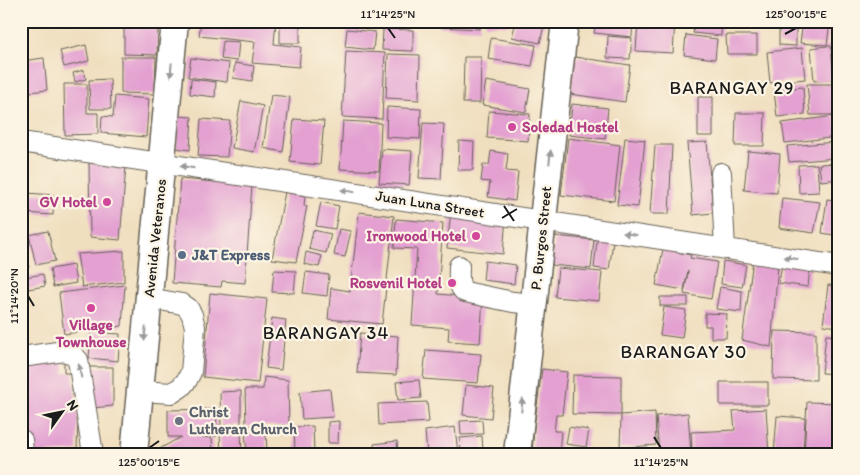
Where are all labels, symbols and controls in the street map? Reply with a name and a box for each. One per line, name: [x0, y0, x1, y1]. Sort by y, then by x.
text: 11°14'25"N: [361, 7, 415, 21]
text: 125°00'15"E: [765, 7, 827, 21]
one-way arrow: [167, 62, 175, 78]
district label: BARANGAY 29: [670, 77, 794, 99]
place label: Soledad Hostel: [522, 118, 619, 136]
marker: Soledad Hostel: [506, 121, 518, 133]
one-way arrow: [546, 149, 554, 165]
one-way arrow: [179, 163, 195, 171]
street label: Avenida Veteranos: [140, 178, 170, 298]
street label: P. Burgos Street: [527, 185, 555, 291]
one-way arrow: [340, 187, 356, 195]
street label: Juan Luna Street: [374, 187, 486, 222]
place label: GV Hotel: [39, 193, 98, 211]
marker: GV Hotel: [101, 196, 113, 208]
place label: Ironwood Hotel: [367, 227, 467, 245]
marker: Ironwood Hotel: [470, 230, 482, 242]
one-way arrow: [622, 230, 638, 238]
place label: J&T Express: [191, 246, 271, 265]
marker: J&T Express: [176, 249, 188, 261]
one-way arrow: [782, 254, 798, 262]
text: 11°14'20"N: [7, 268, 21, 324]
place label: Rosvenil Hotel: [350, 274, 443, 292]
marker: Rosvenil Hotel: [446, 277, 458, 289]
marker: Village Townhouse: [85, 302, 97, 314]
place label: Village Townhouse: [55, 316, 126, 351]
district label: BARANGAY 34: [263, 322, 389, 344]
one-way arrow: [141, 326, 149, 342]
district label: BARANGAY 30: [621, 341, 747, 363]
one-way arrow: [75, 363, 83, 379]
north arrow: [38, 388, 88, 438]
text: N: [63, 397, 82, 414]
one-way arrow: [518, 397, 526, 413]
place label: Christ Lutheran Church: [189, 403, 297, 438]
marker: Christ Lutheran Church: [173, 415, 185, 427]
text: 125°00'15"E: [118, 455, 180, 469]
text: 11°14'25"N: [634, 455, 688, 469]

